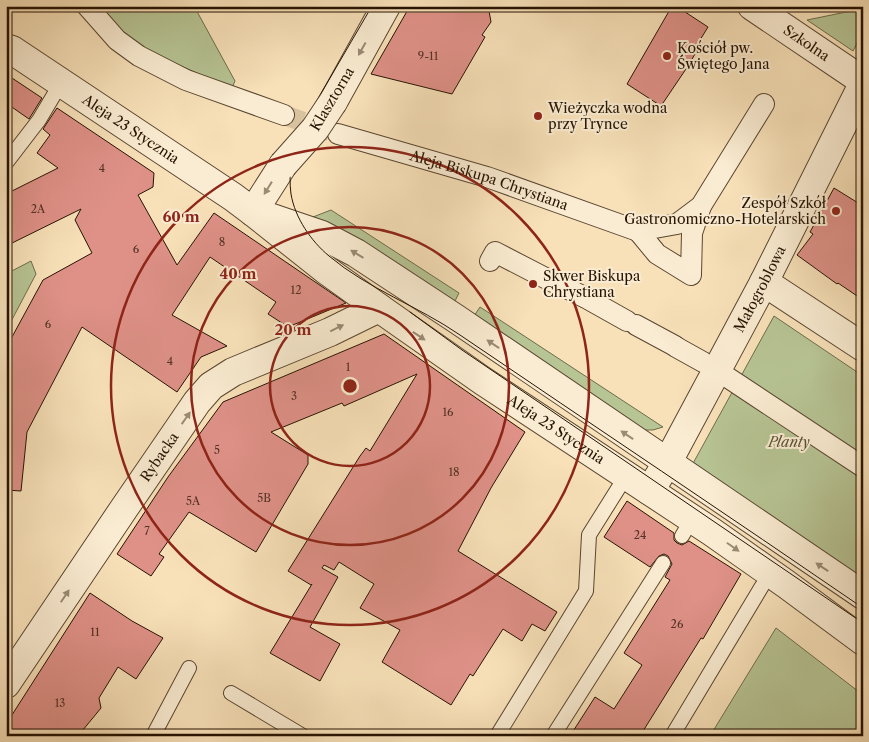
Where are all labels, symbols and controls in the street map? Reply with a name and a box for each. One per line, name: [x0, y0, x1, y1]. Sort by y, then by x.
street label: Szkolna: [780, 21, 834, 65]
place label: Kościół pw. Świętego Jana: [677, 39, 770, 73]
one-way arrow: [358, 42, 367, 55]
house number: 9-11: [418, 49, 439, 63]
marker: Kościół pw. Świętego Jana: [661, 50, 673, 62]
street label: Klasztorna: [306, 63, 358, 134]
street label: Aleja 23 Stycznia: [78, 90, 183, 168]
place label: Wieżyczka wodna przy Trynce: [547, 99, 668, 133]
marker: Wieżyczka wodna przy Trynce: [532, 110, 544, 122]
street label: Aleja Biskupa Chrystiana: [407, 146, 571, 215]
house number: 4: [99, 161, 105, 175]
one-way arrow: [263, 182, 273, 195]
place label: Zespół Szkół Gastronomiczno-Hotelarskich: [624, 194, 827, 228]
house number: 2A: [31, 202, 46, 216]
marker: Zespół Szkół Gastronomiczno-Hotelarskich: [830, 205, 842, 217]
text: 60 m: [162, 207, 200, 226]
house number: 8: [219, 235, 225, 249]
house number: 6: [133, 242, 140, 256]
street label: Małogroblowa: [730, 242, 790, 335]
one-way arrow: [350, 250, 363, 259]
text: 40 m: [219, 264, 257, 283]
place label: Skwer Biskupa Chrystiana: [543, 267, 641, 301]
marker: Skwer Biskupa Chrystiana: [527, 278, 539, 290]
house number: 12: [291, 283, 301, 297]
house number: 6: [45, 317, 52, 331]
text: 20 m: [274, 320, 312, 339]
one-way arrow: [330, 324, 345, 332]
one-way arrow: [412, 331, 426, 341]
one-way arrow: [486, 339, 499, 349]
house number: 4: [167, 354, 173, 368]
house number: 1: [346, 360, 351, 374]
centre of rings: [341, 377, 359, 395]
house number: 3: [291, 389, 297, 403]
street label: Aleja 23 Stycznia: [503, 390, 609, 468]
house number: 16: [442, 405, 454, 419]
one-way arrow: [181, 411, 191, 425]
street label: Rybacka: [136, 428, 183, 485]
one-way arrow: [620, 430, 634, 440]
park label: Planty: [767, 433, 810, 451]
house number: 5: [214, 443, 220, 457]
house number: 18: [448, 465, 460, 479]
house number: 5B: [257, 491, 271, 505]
house number: 5A: [186, 494, 201, 508]
house number: 7: [144, 524, 150, 538]
house number: 24: [634, 528, 646, 542]
one-way arrow: [726, 542, 739, 552]
one-way arrow: [816, 562, 829, 572]
one-way arrow: [60, 589, 70, 603]
house number: 26: [671, 617, 684, 631]
house number: 11: [90, 625, 100, 639]
house number: 13: [55, 696, 65, 710]

